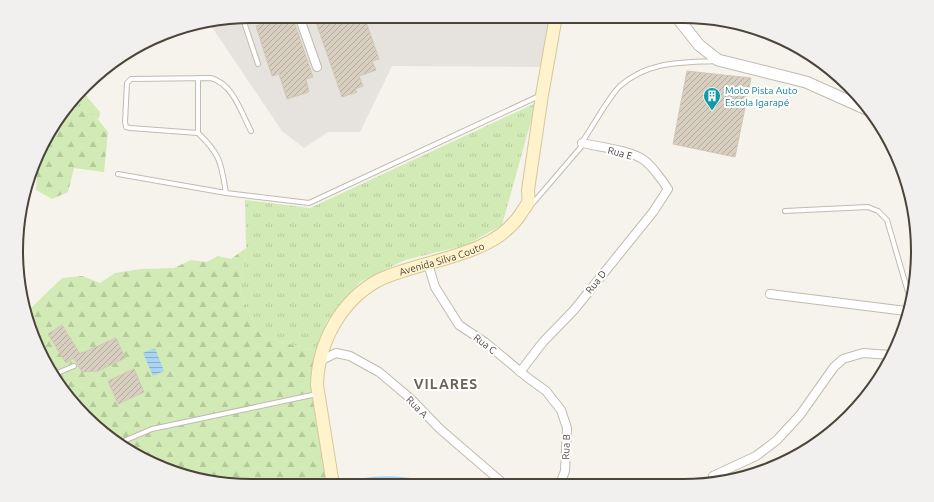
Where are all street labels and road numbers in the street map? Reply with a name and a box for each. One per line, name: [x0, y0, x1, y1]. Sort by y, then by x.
street label: Rua E: [607, 144, 634, 162]
street label: Avenida Silva Couto: [398, 240, 486, 277]
street label: Rua D: [584, 268, 608, 296]
street label: Rua C: [472, 332, 498, 356]
street label: Rua A: [404, 394, 430, 420]
street label: Rua B: [560, 434, 572, 460]

